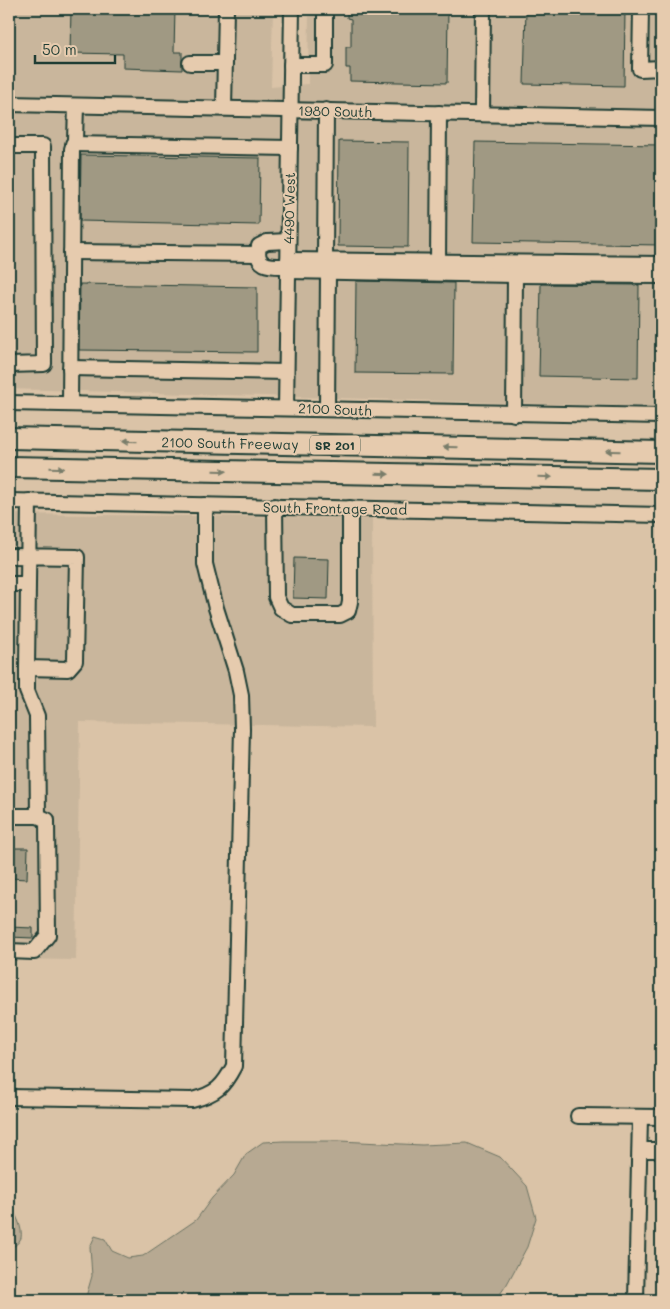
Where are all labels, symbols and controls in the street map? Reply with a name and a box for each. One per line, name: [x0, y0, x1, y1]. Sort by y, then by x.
scale bar: [35, 32, 115, 64]
text: 50 m: [42, 39, 77, 59]
street label: 1980 South: [298, 101, 372, 121]
street label: 4490 West: [279, 172, 299, 244]
street label: 2100 South: [298, 398, 372, 420]
street label: 2100 South Freeway: [161, 432, 299, 454]
one-way arrow: [122, 436, 138, 444]
road number: SR 201: [310, 436, 360, 454]
one-way arrow: [442, 443, 458, 451]
one-way arrow: [604, 447, 620, 455]
one-way arrow: [50, 464, 66, 472]
one-way arrow: [212, 467, 228, 475]
one-way arrow: [375, 470, 391, 478]
one-way arrow: [537, 473, 553, 481]
street label: South Frontage Road: [263, 497, 407, 519]

